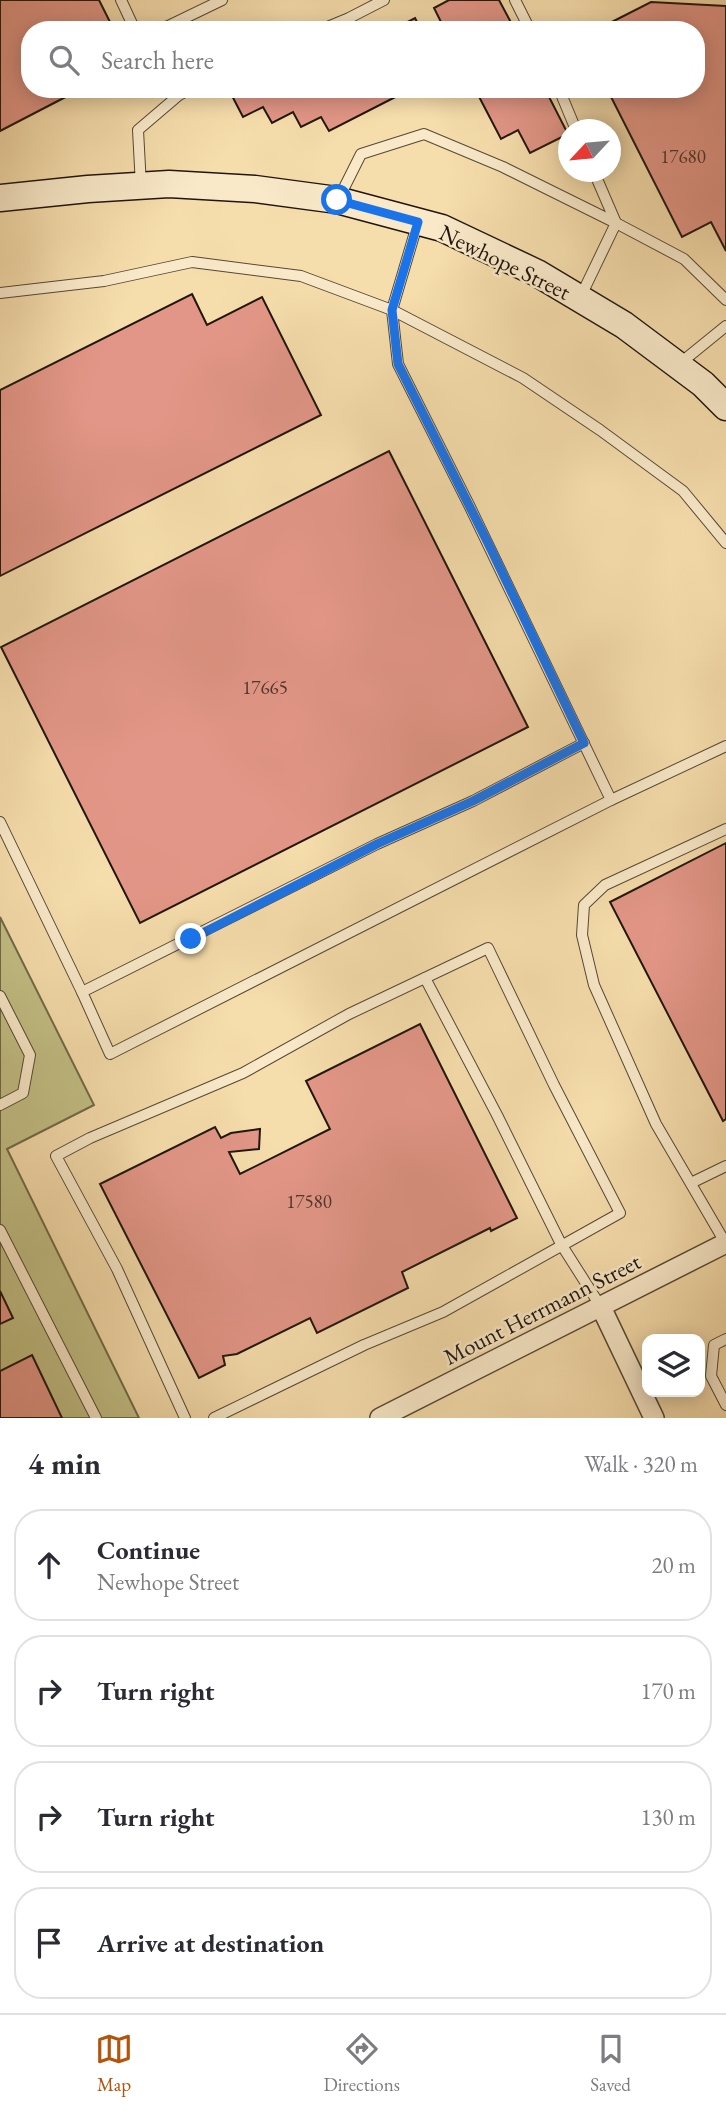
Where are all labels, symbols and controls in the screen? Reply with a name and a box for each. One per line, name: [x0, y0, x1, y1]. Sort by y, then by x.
search box: [21, 21, 705, 98]
icon: search: [45, 41, 83, 79]
text: Search here: [101, 43, 214, 77]
north arrow: [558, 119, 621, 182]
house number: 17680: [660, 144, 706, 169]
route start: [321, 184, 352, 215]
street label: Newhope Street: [435, 217, 576, 307]
house number: 17665: [242, 675, 288, 700]
route end: [175, 923, 206, 954]
house number: 17580: [286, 1189, 332, 1214]
street label: Mount Herrmann Street: [438, 1246, 646, 1372]
map controls: [642, 1334, 705, 1397]
button: layers: [642, 1334, 705, 1397]
text: 4 min: [28, 1444, 101, 1483]
text: Walk · 320 m: [584, 1449, 698, 1479]
text: Continue: [97, 1533, 200, 1567]
icon: ahead: [30, 1546, 68, 1584]
text: 20 m: [651, 1550, 696, 1580]
text: Newhope Street: [97, 1567, 239, 1597]
icon: right: [30, 1672, 68, 1710]
text: Turn right: [97, 1674, 215, 1708]
text: 170 m: [640, 1676, 696, 1706]
icon: right: [30, 1798, 68, 1836]
text: Turn right: [97, 1800, 215, 1834]
text: 130 m: [640, 1802, 696, 1832]
icon: arrive: [30, 1924, 68, 1962]
text: Arrive at destination: [97, 1926, 324, 1960]
tab: Map: [95, 2030, 133, 2097]
tab: Directions: [323, 2030, 400, 2097]
tab: Saved: [590, 2030, 631, 2097]

